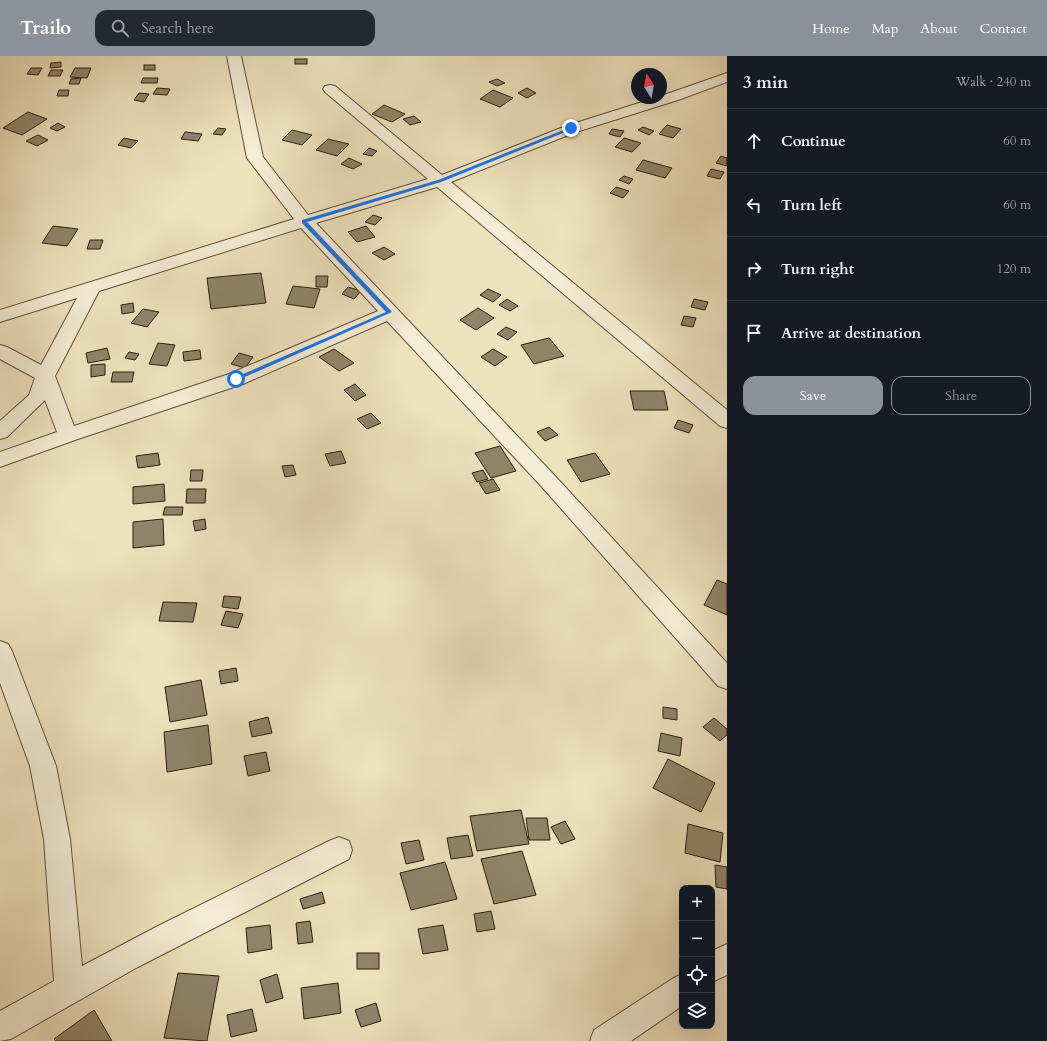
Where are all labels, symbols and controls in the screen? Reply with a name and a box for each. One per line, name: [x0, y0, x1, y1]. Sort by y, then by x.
search box: [95, 10, 375, 46]
text: Trailo: [20, 15, 71, 41]
icon: search: [109, 17, 131, 39]
text: Search here: [141, 18, 214, 38]
text: Home: [812, 19, 850, 38]
text: Map: [872, 19, 898, 38]
text: About: [920, 19, 957, 38]
text: Contact: [979, 19, 1027, 38]
north arrow: [631, 68, 667, 104]
text: 3 min: [743, 71, 788, 94]
text: Walk · 240 m: [956, 73, 1031, 91]
route end: [562, 119, 580, 137]
icon: ahead: [743, 130, 765, 152]
text: Continue: [781, 131, 846, 151]
text: 60 m: [1003, 132, 1031, 150]
icon: left: [743, 194, 765, 216]
text: Turn left: [781, 195, 842, 215]
text: 60 m: [1003, 196, 1031, 214]
icon: right: [743, 258, 765, 280]
text: Turn right: [781, 259, 854, 279]
text: 120 m: [997, 260, 1031, 278]
icon: arrive: [743, 322, 765, 344]
text: Arrive at destination: [781, 323, 921, 343]
route start: [227, 370, 245, 388]
button: Save: [743, 376, 883, 415]
button: Share: [891, 376, 1031, 415]
map controls: [679, 885, 715, 1029]
button: +: [679, 885, 715, 921]
button: −: [679, 921, 715, 957]
button: locate: [679, 957, 715, 993]
button: layers: [679, 993, 715, 1029]

